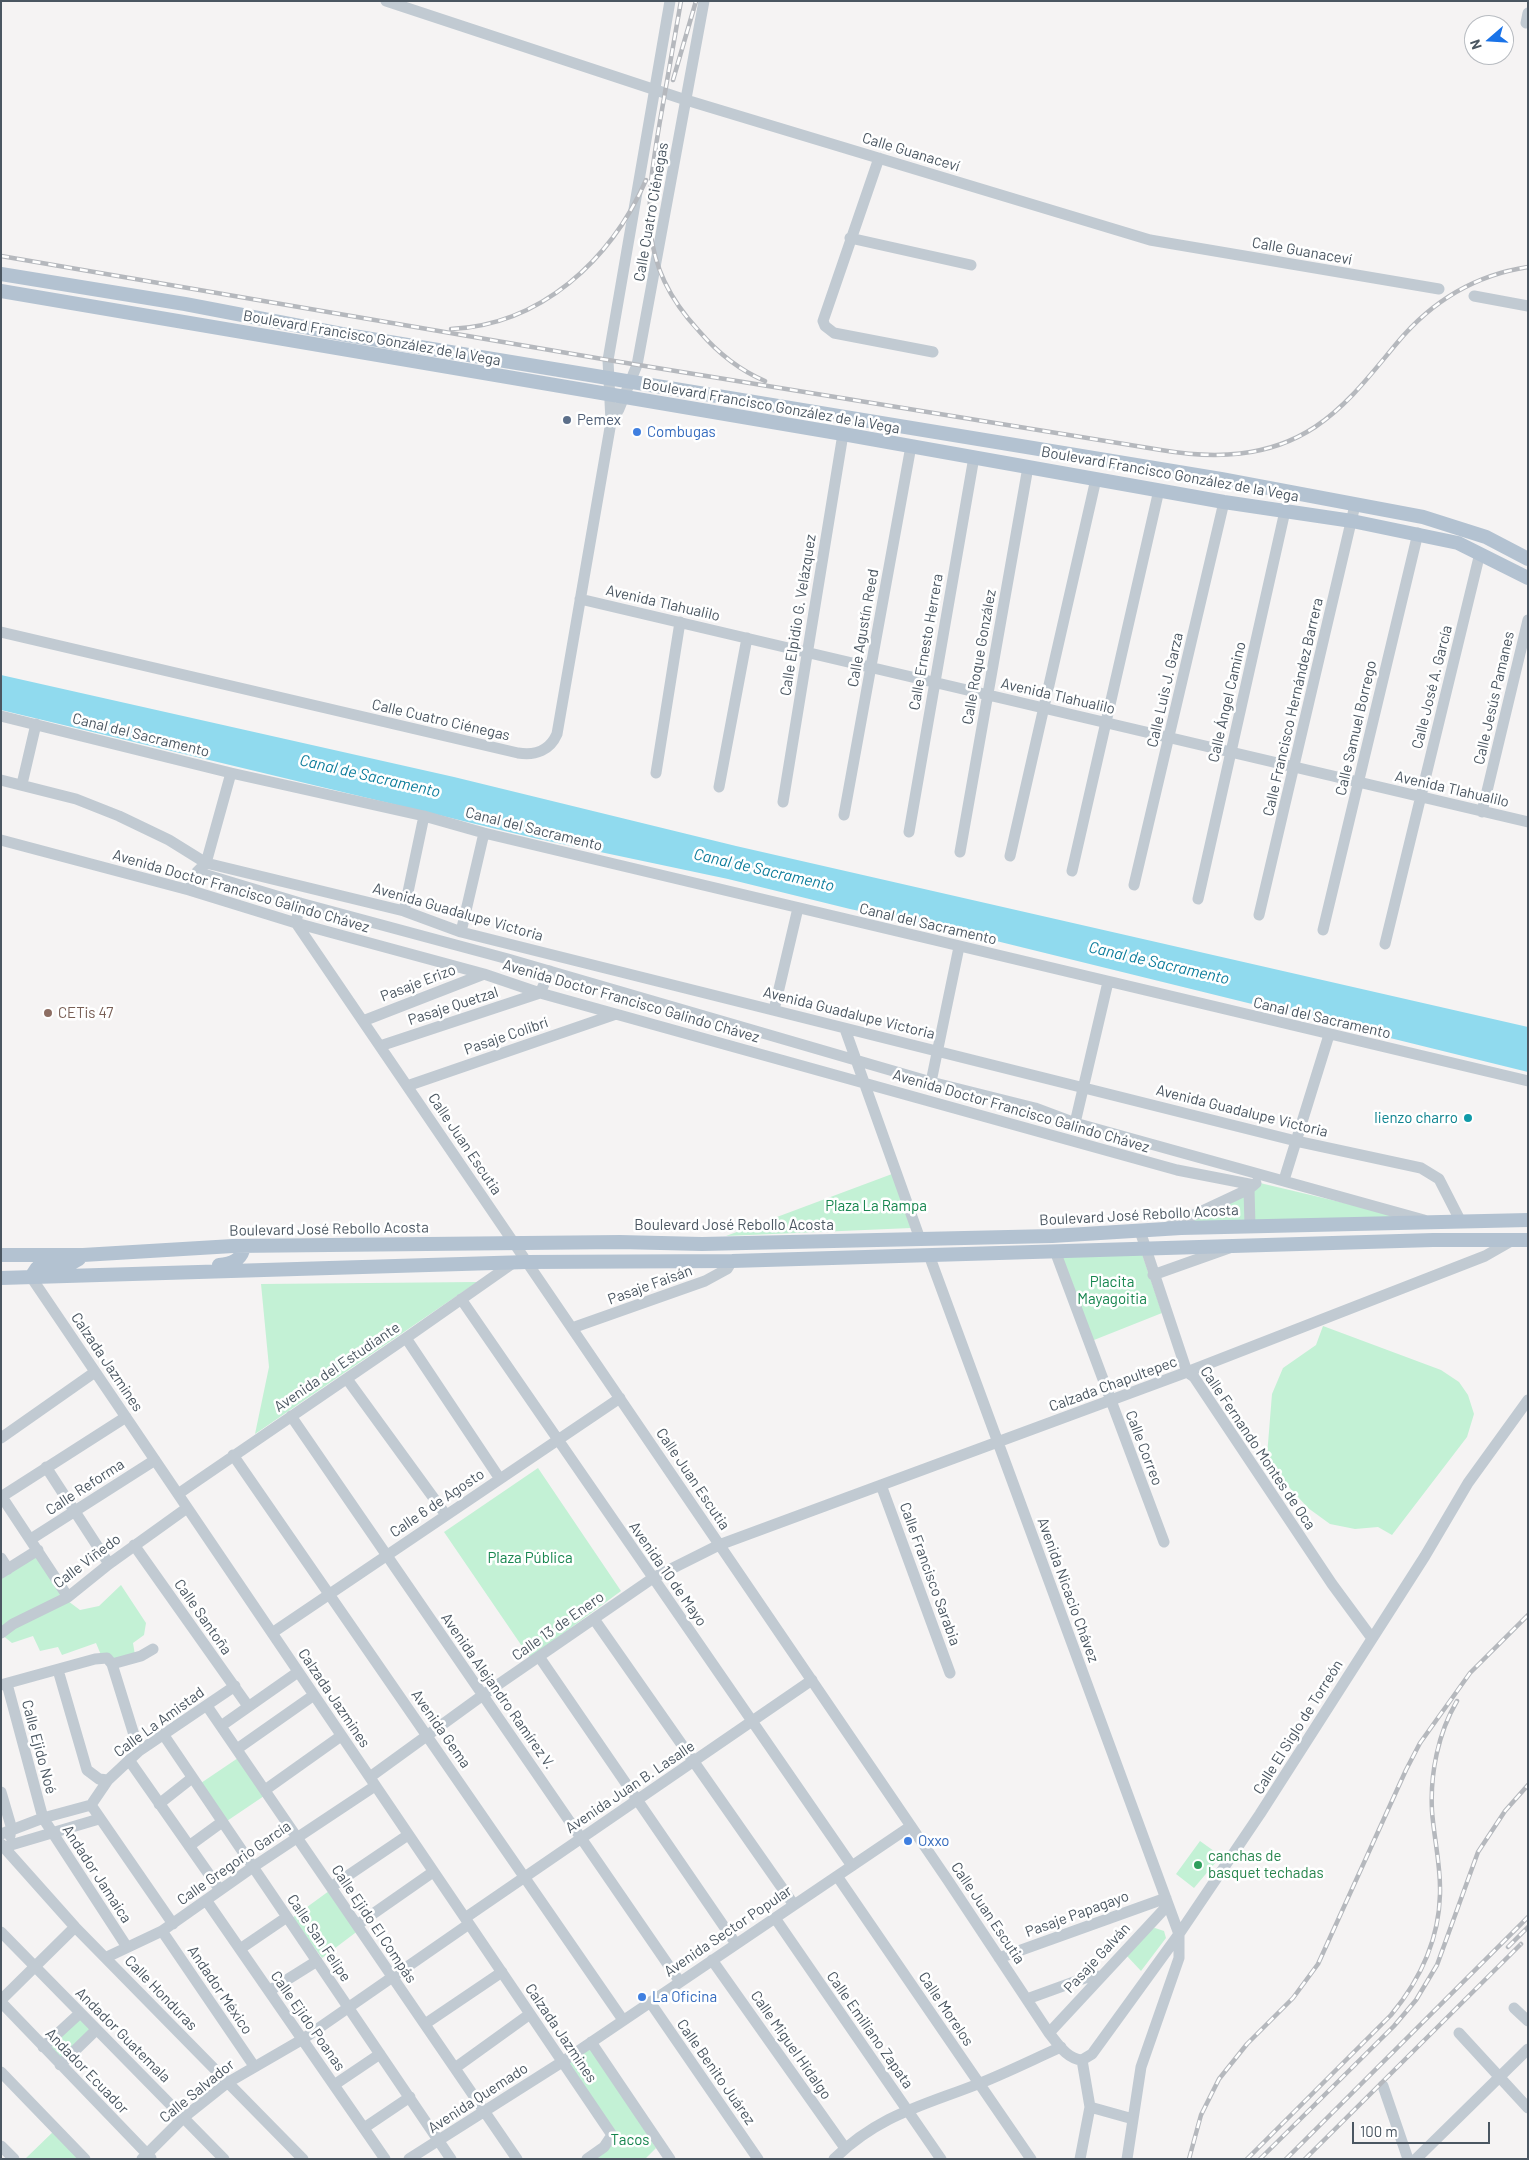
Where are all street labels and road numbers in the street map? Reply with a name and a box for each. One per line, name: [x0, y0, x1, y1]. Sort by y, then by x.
street label: Calle Guanaceví: [860, 129, 962, 175]
street label: Calle Cuatro Ciénegas: [630, 141, 672, 283]
street label: Calle Guanaceví: [1251, 233, 1353, 269]
street label: Boulevard Francisco González de la Vega: [242, 306, 502, 370]
street label: Boulevard Francisco González de la Vega: [641, 374, 901, 438]
street label: Boulevard Francisco González de la Vega: [1040, 442, 1300, 506]
street label: Calle Elpidio G. Velázquez: [776, 533, 820, 697]
street label: Calle Agustín Reed: [844, 568, 882, 688]
street label: Calle Ernesto Herrera: [905, 572, 947, 712]
street label: Avenida Tlahualilo: [604, 581, 722, 625]
street label: Calle Roque González: [958, 588, 1000, 726]
street label: Calle Francisco Hernández Barrera: [1259, 596, 1327, 818]
street label: Calle José A. García: [1408, 623, 1456, 751]
street label: Calle Jesús Pamanes: [1470, 630, 1518, 766]
street label: Calle Luis J. Garza: [1143, 631, 1187, 749]
street label: Calle Ángel Camino: [1204, 640, 1250, 764]
street label: Calle Samuel Borrego: [1332, 659, 1380, 797]
street label: Avenida Tlahualilo: [999, 674, 1117, 718]
street label: Calle Cuatro Ciénegas: [370, 695, 512, 745]
street label: Canal del Sacramento: [71, 709, 211, 761]
street label: Avenida Tlahualilo: [1393, 767, 1511, 811]
street label: Canal del Sacramento: [464, 803, 604, 855]
street label: Avenida Doctor Francisco Galindo Chávez: [111, 846, 371, 936]
street label: Avenida Guadalupe Victoria: [371, 879, 545, 945]
street label: Canal del Sacramento: [857, 899, 999, 949]
street label: Avenida Doctor Francisco Galindo Chávez: [501, 956, 761, 1046]
street label: Pasaje Erizo: [378, 960, 458, 1006]
street label: Pasaje Quetzal: [406, 983, 500, 1029]
street label: Avenida Guadalupe Victoria: [761, 983, 937, 1043]
street label: Canal del Sacramento: [1251, 993, 1393, 1043]
street label: Pasaje Colibrí: [462, 1013, 550, 1059]
street label: Avenida Doctor Francisco Galindo Chávez: [891, 1066, 1151, 1156]
street label: Avenida Guadalupe Victoria: [1154, 1081, 1330, 1141]
street label: Calle Juan Escutia: [424, 1090, 506, 1198]
street label: Boulevard José Rebollo Acosta: [1039, 1201, 1239, 1229]
street label: Boulevard José Rebollo Acosta: [634, 1216, 834, 1234]
street label: Boulevard José Rebollo Acosta: [229, 1218, 429, 1240]
street label: Pasaje Faisán: [605, 1261, 695, 1309]
street label: Calzada Jazmines: [67, 1309, 147, 1415]
street label: Avenida del Estudiante: [271, 1318, 403, 1416]
street label: Calzada Chapultepec: [1046, 1352, 1180, 1416]
street label: Calle Fernando Montes de Oca: [1196, 1363, 1320, 1533]
street label: Calle Correo: [1121, 1408, 1167, 1488]
street label: Calle Juan Escutia: [652, 1425, 734, 1533]
street label: Calle Reforma: [42, 1455, 128, 1519]
street label: Calle 6 de Agosto: [386, 1465, 488, 1541]
street label: Calle Francisco Sarabia: [896, 1500, 964, 1648]
street label: Avenida Nicacio Chávez: [1033, 1515, 1103, 1665]
street label: Avenida 10 de Mayo: [625, 1518, 711, 1630]
street label: Calle Viñedo: [50, 1530, 124, 1592]
street label: Calle Santoña: [170, 1576, 236, 1658]
street label: Calle 13 de Enero: [508, 1588, 608, 1664]
street label: Avenida Alejandro Ramírez V.: [437, 1609, 559, 1773]
street label: Calzada Jazmines: [294, 1645, 374, 1751]
street label: Calle El Siglo de Torreón: [1249, 1656, 1347, 1798]
street label: Calle La Amistad: [110, 1683, 208, 1761]
street label: Avenida Gema: [407, 1686, 475, 1772]
street label: Calle Ejido Noé: [18, 1698, 60, 1796]
street label: Avenida Juan B. Lasalle: [562, 1737, 698, 1837]
street label: Calle Gregorio García: [174, 1817, 294, 1909]
street label: Andador Jamaica: [59, 1822, 135, 1926]
street label: Calle Juan Escutia: [947, 1859, 1029, 1967]
street label: Calle Ejido El Compás: [328, 1861, 420, 1987]
street label: Avenida Sector Popular: [661, 1881, 795, 1981]
street label: Pasaje Papagayo: [1023, 1887, 1131, 1941]
street label: Calle San Felipe: [283, 1891, 355, 1985]
street label: Pasaje Galván: [1060, 1919, 1134, 1997]
street label: Andador México: [184, 1942, 256, 2038]
street label: Calle Honduras: [121, 1952, 201, 2034]
street label: Calle Ejido Poanas: [267, 1968, 349, 2074]
street label: Calle Emiliano Zapata: [823, 1968, 917, 2092]
street label: Calle Morelos: [915, 1968, 977, 2050]
street label: Calzada Jazmines: [521, 1980, 601, 2086]
street label: Andador Guatemala: [72, 1984, 174, 2086]
street label: Calle Miguel Hidalgo: [747, 1987, 835, 2103]
street label: Calle Benito Juárez: [673, 2016, 759, 2128]
street label: Andador Ecuador: [42, 2024, 132, 2118]
street label: Calle Salvador: [156, 2055, 238, 2127]
street label: Avenida Quemado: [425, 2059, 531, 2137]

